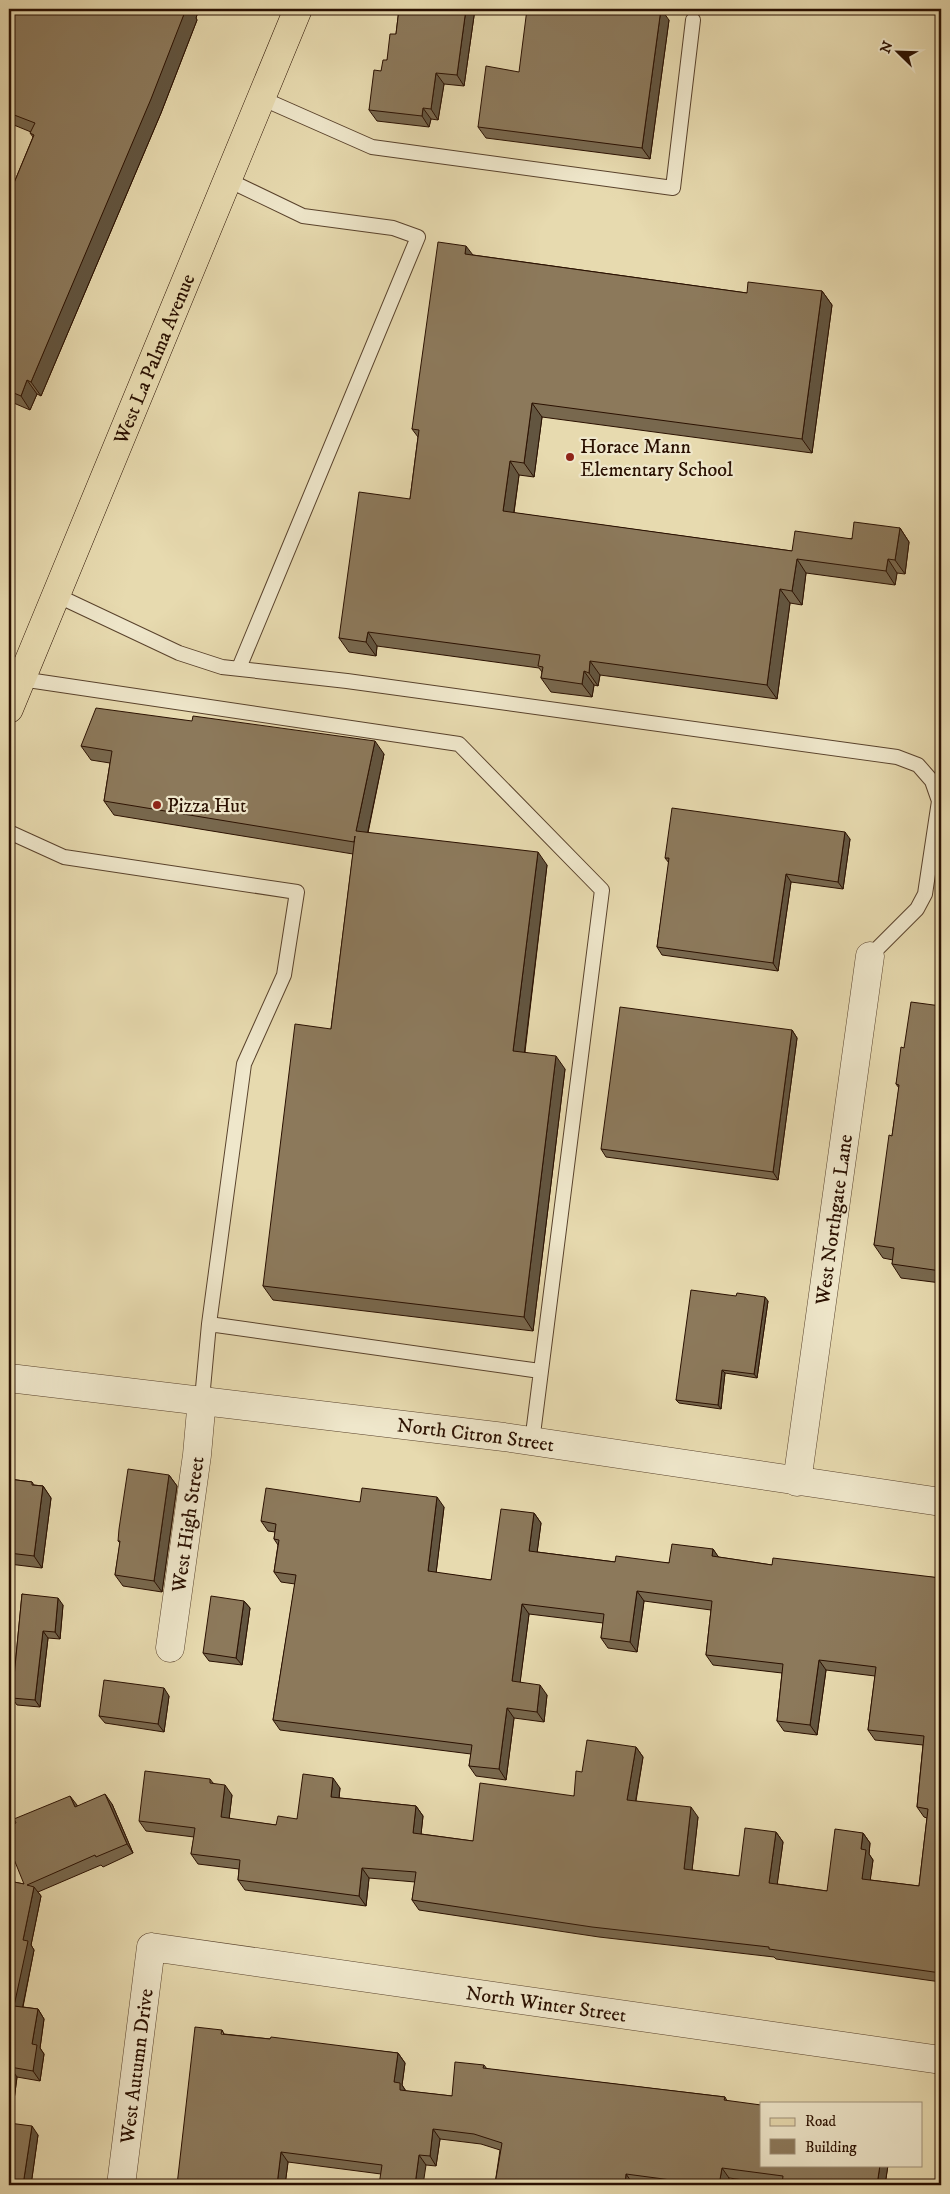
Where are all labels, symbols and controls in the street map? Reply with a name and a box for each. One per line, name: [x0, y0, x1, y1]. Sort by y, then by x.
north arrow: [872, 28, 922, 78]
text: N: [876, 38, 898, 56]
street label: West La Palma Avenue: [108, 270, 201, 449]
place label: Horace Mann Elementary School: [580, 435, 733, 483]
marker: Horace Mann Elementary School: [564, 451, 576, 463]
place label: Pizza Hut: [167, 794, 246, 819]
marker: Pizza Hut: [151, 799, 163, 811]
street label: West Northgate Lane: [811, 1133, 859, 1308]
street label: North Citron Street: [395, 1413, 556, 1458]
street label: West High Street: [167, 1455, 211, 1595]
street label: North Winter Street: [464, 1981, 628, 2029]
street label: West Autumn Drive: [115, 1987, 160, 2146]
legend: [760, 2102, 922, 2166]
text: Road: [805, 2112, 837, 2131]
text: Building: [805, 2138, 857, 2157]

